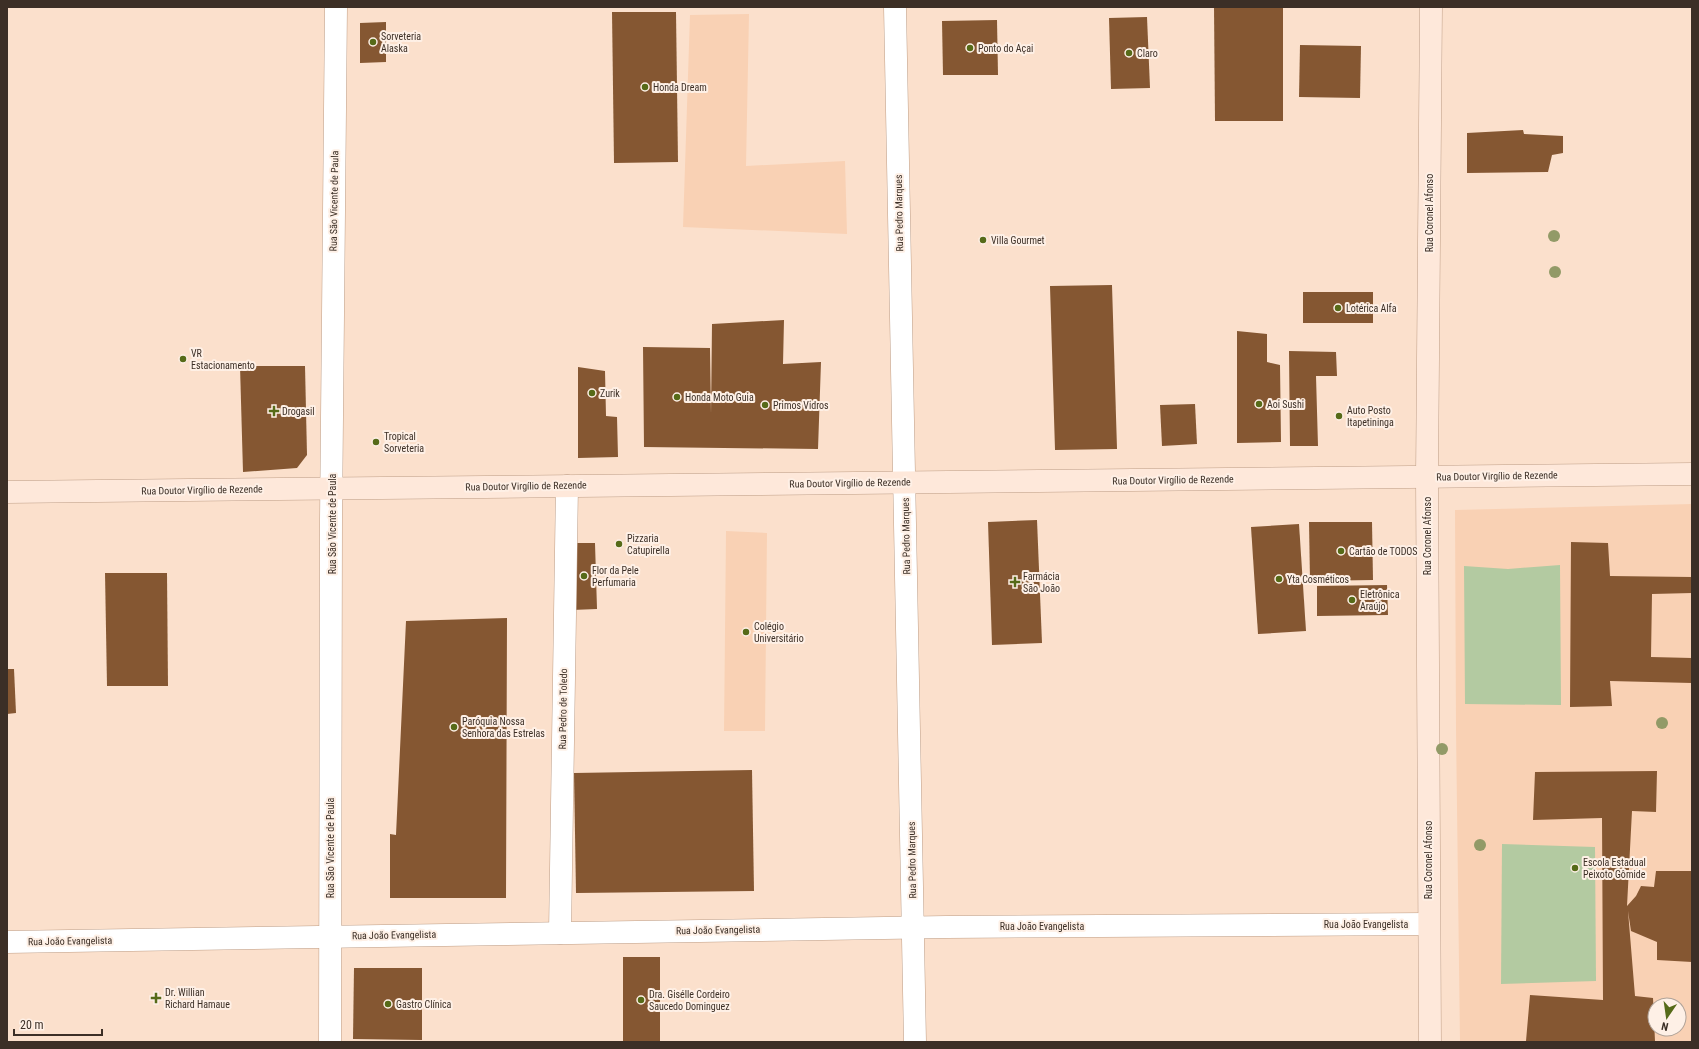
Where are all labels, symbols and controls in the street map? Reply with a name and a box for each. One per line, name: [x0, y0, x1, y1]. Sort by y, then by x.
place label: Sorveteria Alaska: [381, 31, 421, 54]
marker: Sorveteria Alaska: [368, 37, 378, 47]
marker: Ponto do Açai: [965, 43, 975, 53]
place label: Ponto do Açai: [978, 43, 1033, 54]
marker: Claro: [1124, 48, 1134, 58]
place label: Claro: [1137, 48, 1158, 59]
marker: Honda Dream: [640, 82, 650, 92]
place label: Honda Dream: [653, 82, 707, 93]
street label: Rua São Vicente de Paula: [328, 150, 340, 251]
street label: Rua Pedro Marques: [893, 174, 905, 252]
street label: Rua Coronel Afonso: [1424, 174, 1435, 252]
marker: Villa Gourmet: [978, 235, 988, 245]
place label: Villa Gourmet: [991, 235, 1045, 246]
marker: Lotérica Alfa: [1333, 303, 1343, 313]
place label: Lotérica Alfa: [1346, 303, 1397, 314]
place label: VR Estacionamento: [191, 348, 255, 371]
marker: VR Estacionamento: [178, 354, 188, 364]
marker: Zurik: [587, 388, 597, 398]
place label: Zurik: [600, 388, 620, 399]
marker: Honda Moto Guia: [672, 392, 682, 402]
place label: Honda Moto Guia: [685, 392, 754, 403]
marker: Aoi Sushi: [1254, 399, 1264, 409]
place label: Aoi Sushi: [1267, 399, 1304, 410]
marker: Primos Vidros: [760, 400, 770, 410]
place label: Primos Vidros: [773, 400, 829, 411]
place label: Auto Posto Itapetininga: [1347, 405, 1394, 428]
marker: Drogasil: [269, 406, 279, 416]
place label: Drogasil: [282, 406, 315, 417]
marker: Auto Posto Itapetininga: [1334, 411, 1344, 421]
place label: Tropical Sorveteria: [384, 431, 424, 454]
marker: Tropical Sorveteria: [371, 437, 381, 447]
street label: Rua Doutor Virgílio de Rezende: [1436, 469, 1558, 483]
street label: Rua São Vicente de Paula: [327, 473, 338, 574]
street label: Rua Doutor Virgílio de Rezende: [1112, 473, 1234, 487]
street label: Rua Doutor Virgílio de Rezende: [789, 476, 911, 490]
street label: Rua Doutor Virgílio de Rezende: [465, 479, 587, 493]
street label: Rua Doutor Virgílio de Rezende: [141, 483, 263, 497]
street label: Rua Pedro Marques: [900, 497, 912, 575]
street label: Rua Coronel Afonso: [1422, 497, 1433, 575]
place label: Pizzaria Catupirella: [627, 533, 670, 556]
marker: Pizzaria Catupirella: [614, 539, 624, 549]
marker: Cartão de TODOS: [1336, 546, 1346, 556]
place label: Cartão de TODOS: [1349, 546, 1418, 557]
place label: Flor da Pele Perfumaria: [592, 565, 639, 588]
marker: Flor da Pele Perfumaria: [579, 571, 589, 581]
place label: Farmácia São João: [1023, 571, 1060, 594]
marker: Yta Cosméticos: [1274, 574, 1284, 584]
place label: Yta Cosméticos: [1287, 574, 1350, 585]
marker: Farmácia São João: [1010, 577, 1020, 587]
place label: Eletrônica Araújo: [1360, 589, 1400, 612]
marker: Eletrônica Araújo: [1347, 595, 1357, 605]
place label: Colégio Universitário: [754, 621, 804, 644]
marker: Colégio Universitário: [741, 627, 751, 637]
street label: Rua Pedro de Toledo: [557, 668, 569, 750]
place label: Paróquia Nossa Senhora das Estrelas: [462, 716, 545, 739]
marker: Paróquia Nossa Senhora das Estrelas: [449, 722, 459, 732]
street label: Rua São Vicente de Paula: [325, 797, 336, 898]
street label: Rua Pedro Marques: [906, 821, 918, 899]
street label: Rua Coronel Afonso: [1423, 821, 1434, 899]
place label: Escola Estadual Peixoto Gômide: [1583, 857, 1646, 880]
marker: Escola Estadual Peixoto Gômide: [1570, 863, 1580, 873]
street label: Rua João Evangelista: [1324, 919, 1408, 930]
street label: Rua João Evangelista: [1000, 921, 1084, 932]
street label: Rua João Evangelista: [676, 924, 760, 936]
street label: Rua João Evangelista: [352, 929, 436, 941]
street label: Rua João Evangelista: [28, 935, 112, 947]
place label: Dr. Willian Richard Hamaue: [165, 987, 230, 1010]
place label: Dra. Gisélle Cordeiro Saucedo Dominguez: [649, 989, 730, 1012]
marker: Dr. Willian Richard Hamaue: [150, 992, 162, 1004]
marker: Dra. Gisélle Cordeiro Saucedo Dominguez: [636, 995, 646, 1005]
north arrow: [1647, 997, 1687, 1037]
marker: Gastro Clínica: [383, 999, 393, 1009]
place label: Gastro Clínica: [396, 999, 452, 1010]
scale bar: [14, 1011, 102, 1037]
text: 20 m: [20, 1018, 44, 1032]
text: N: [1660, 1019, 1670, 1033]

